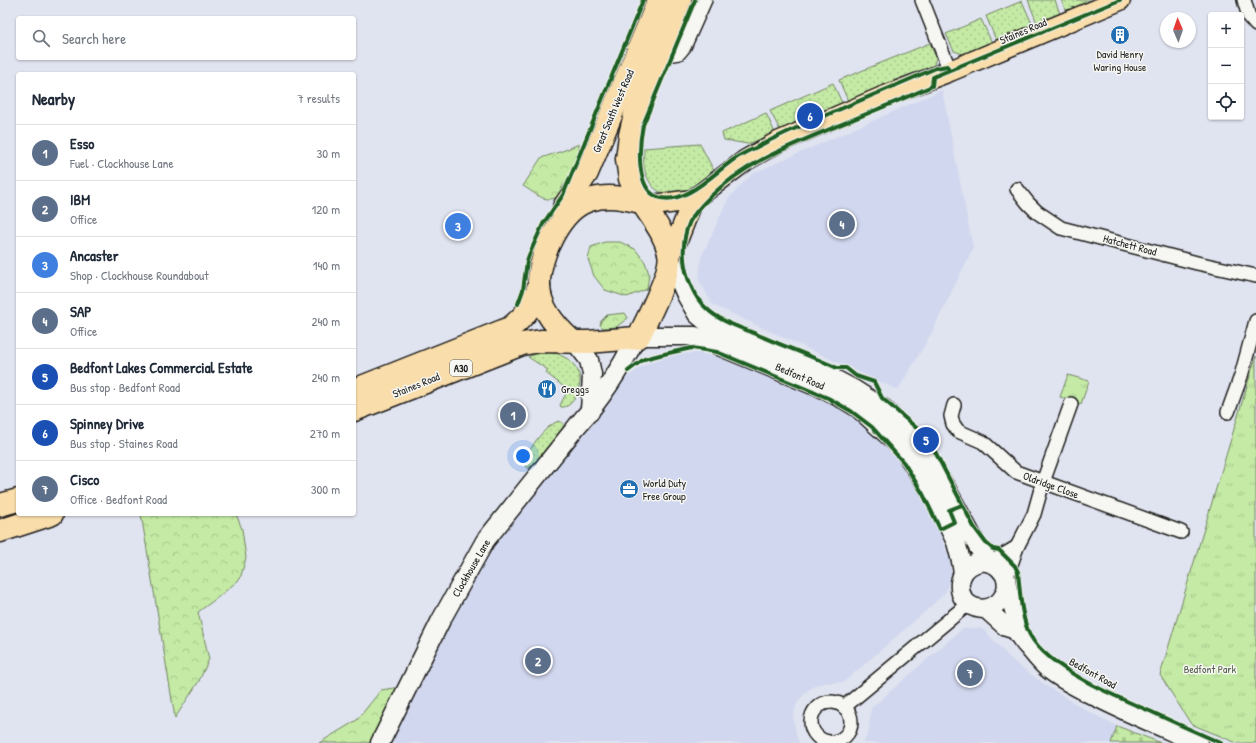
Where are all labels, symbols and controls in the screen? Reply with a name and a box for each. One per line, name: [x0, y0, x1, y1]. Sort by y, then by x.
north arrow: [1160, 12, 1196, 48]
map controls: [1208, 12, 1244, 120]
button: +: [1208, 12, 1244, 48]
street label: Staines Road: [997, 15, 1049, 47]
search box: [16, 16, 356, 60]
building icon: David Henry Waring House: [1109, 24, 1131, 46]
icon: search: [30, 27, 52, 49]
text: Search here: [62, 28, 126, 49]
place label: David Henry Waring House: [1094, 47, 1147, 74]
button: −: [1208, 48, 1244, 84]
street label: Great South West Road: [589, 67, 637, 155]
button: locate: [1208, 84, 1244, 120]
text: Nearby: [32, 87, 75, 110]
text: 7 results: [297, 89, 340, 107]
pin: 6: [797, 101, 823, 131]
text: Esso: [70, 133, 94, 154]
text: 1: [43, 144, 47, 162]
text: 30 m: [317, 144, 340, 162]
text: Fuel · Clockhouse Lane: [70, 154, 174, 172]
text: IBM: [70, 189, 90, 210]
text: 2: [42, 200, 48, 218]
text: 120 m: [312, 200, 340, 218]
pin: 4: [829, 209, 855, 239]
text: Office: [70, 210, 97, 228]
pin: 3: [445, 211, 471, 241]
street label: Hatchett Road: [1102, 231, 1159, 259]
text: Ancaster: [70, 245, 118, 266]
text: 3: [42, 256, 48, 274]
text: 140 m: [313, 256, 340, 274]
text: Shop · Clockhouse Roundabout: [70, 266, 209, 284]
text: SAP: [70, 301, 91, 322]
text: 4: [43, 312, 47, 330]
text: 240 m: [311, 312, 340, 330]
text: Office: [70, 322, 97, 340]
text: Bedfont Lakes Commercial Estate: [70, 357, 253, 378]
street label: Bedfont Road: [773, 359, 827, 393]
road number: A30: [450, 360, 472, 376]
text: 5: [42, 368, 48, 386]
text: 240 m: [311, 368, 340, 386]
street label: Staines Road: [390, 369, 442, 401]
text: Bus stop · Bedfont Road: [70, 378, 180, 396]
restaurant icon: Greggs: [536, 378, 558, 400]
place label: Greggs: [561, 382, 589, 396]
pin: 1: [500, 400, 526, 430]
text: Spinney Drive: [70, 413, 144, 434]
text: 6: [42, 424, 48, 442]
text: 270 m: [310, 424, 340, 442]
pin: 5: [913, 425, 939, 455]
text: Bus stop · Staines Road: [70, 434, 177, 452]
your location: [513, 446, 533, 466]
street label: Oldridge Close: [1021, 468, 1081, 502]
text: Cisco: [70, 469, 99, 490]
place label: World Duty Free Group: [642, 476, 687, 503]
office icon: World Duty Free Group: [618, 478, 640, 500]
text: 7: [42, 480, 48, 498]
text: 300 m: [311, 480, 340, 498]
text: Office · Bedfont Road: [70, 490, 167, 508]
street label: Clockhouse Lane: [449, 536, 494, 599]
pin: 2: [525, 646, 551, 676]
street label: Bedfont Road: [1067, 654, 1120, 692]
pin: 7: [957, 658, 983, 688]
park label: Bedfont Park: [1184, 662, 1237, 676]

